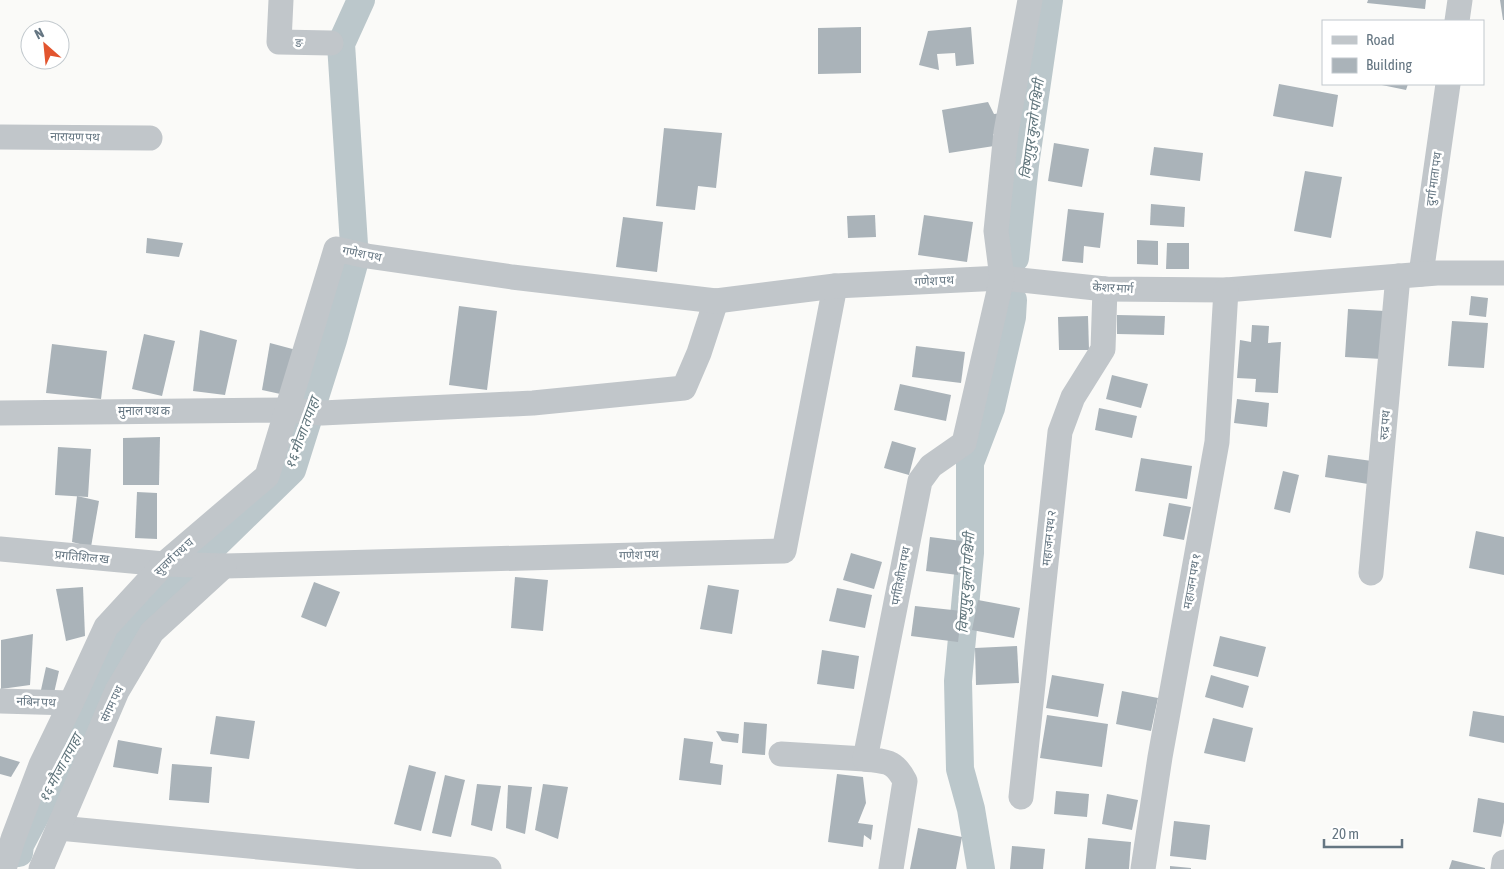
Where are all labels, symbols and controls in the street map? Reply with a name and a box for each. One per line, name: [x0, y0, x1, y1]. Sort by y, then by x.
north arrow: [20, 20, 70, 70]
legend: [1322, 20, 1484, 85]
text: N: [32, 24, 46, 42]
text: Road: [1366, 31, 1395, 48]
street label: ङ: [294, 36, 303, 50]
text: Building: [1366, 56, 1412, 73]
water label: विष्णुपुर कुलो पश्चिमी: [1017, 75, 1048, 180]
street label: नारायण पथ: [50, 130, 100, 144]
street label: दुर्गा माता पथ: [1423, 151, 1446, 207]
street label: गणेश पथ: [341, 242, 383, 265]
street label: गणेश पथ: [914, 272, 955, 289]
street label: केशर मार्ग: [1092, 279, 1135, 296]
water label: १६ मौजा तपाहा: [282, 392, 324, 471]
street label: मुनाल पथ क: [118, 404, 171, 419]
street label: रुद्र पथ: [1377, 409, 1393, 440]
street label: महाजन पथ २: [1039, 509, 1059, 567]
water label: विष्णुपुर कुलो पश्चिमी: [955, 529, 979, 634]
street label: सुवर्ण पथ घ: [152, 535, 198, 579]
street label: पर्गतिशील पथ: [888, 545, 914, 606]
street label: गणेश पथ: [619, 546, 659, 563]
street label: प्रगतिशिल ख: [54, 547, 110, 566]
street label: महाजन पथ १: [1180, 552, 1204, 610]
street label: संगम पथ: [98, 683, 127, 724]
street label: नबिन पथ: [16, 693, 56, 710]
water label: १६ मौजा तपाहा: [35, 728, 86, 805]
scale bar: [1324, 816, 1402, 848]
text: 20 m: [1332, 825, 1359, 842]

